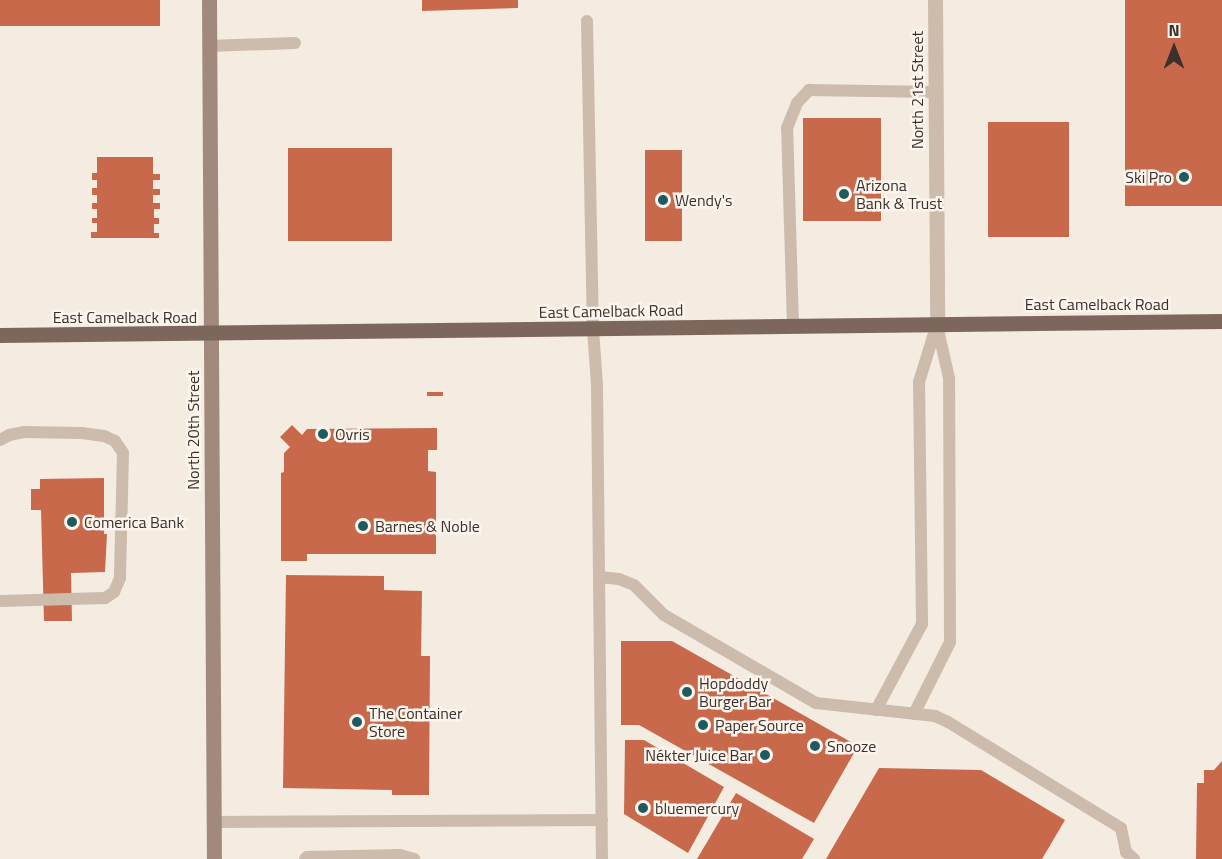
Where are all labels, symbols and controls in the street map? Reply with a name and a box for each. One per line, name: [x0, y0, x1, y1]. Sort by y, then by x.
north arrow: [1144, 18, 1204, 78]
text: N: [1168, 18, 1180, 42]
street label: North 21st Street: [907, 31, 927, 149]
place label: Ski Pro: [1125, 167, 1172, 187]
marker: Ski Pro: [1177, 170, 1191, 184]
place label: Arizona Bank & Trust: [856, 175, 942, 213]
marker: Arizona Bank & Trust: [837, 187, 851, 201]
place label: Wendy's: [675, 190, 732, 210]
marker: Wendy's: [656, 193, 670, 207]
street label: East Camelback Road: [1025, 294, 1169, 314]
street label: East Camelback Road: [539, 300, 683, 322]
street label: East Camelback Road: [53, 307, 197, 327]
street label: North 20th Street: [183, 370, 203, 490]
place label: Ovris: [335, 424, 370, 444]
marker: Ovris: [316, 427, 330, 441]
place label: Comerica Bank: [84, 512, 184, 532]
marker: Comerica Bank: [65, 515, 79, 529]
place label: Barnes & Noble: [375, 516, 480, 536]
marker: Barnes & Noble: [356, 519, 370, 533]
place label: Hopdoddy Burger Bar: [699, 673, 772, 711]
marker: Hopdoddy Burger Bar: [680, 685, 694, 699]
place label: The Container Store: [369, 703, 462, 741]
marker: The Container Store: [350, 715, 364, 729]
place label: Paper Source: [715, 715, 804, 735]
marker: Paper Source: [696, 718, 710, 732]
place label: Snooze: [827, 736, 876, 756]
marker: Snooze: [808, 739, 822, 753]
place label: Nékter Juice Bar: [645, 745, 753, 765]
marker: Nékter Juice Bar: [758, 748, 772, 762]
place label: bluemercury: [655, 798, 739, 818]
marker: bluemercury: [636, 801, 650, 815]

